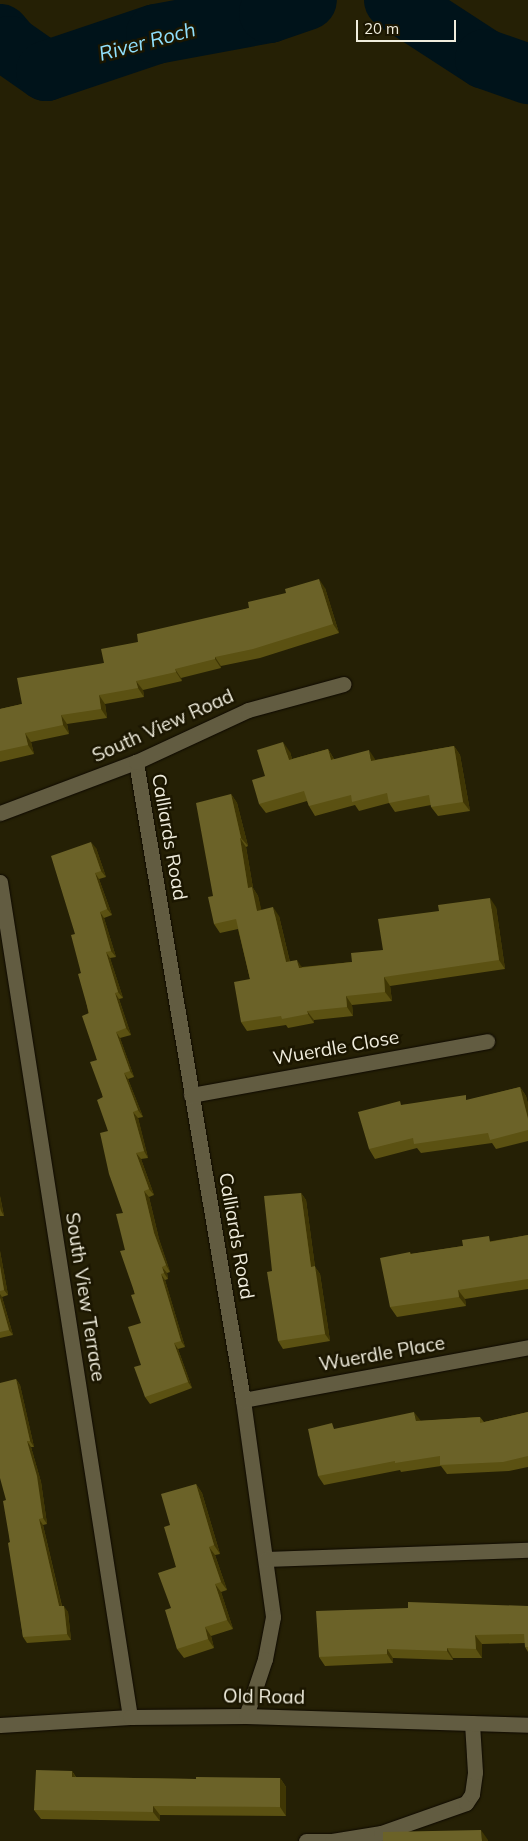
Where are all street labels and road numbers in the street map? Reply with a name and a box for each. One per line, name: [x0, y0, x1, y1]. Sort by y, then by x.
street label: South View Road: [89, 685, 237, 767]
street label: Calliards Road: [147, 772, 191, 902]
street label: Wuerdle Close: [271, 1026, 401, 1070]
street label: Calliards Road: [214, 1171, 258, 1301]
street label: South View Terrace: [60, 1211, 110, 1383]
street label: Wuerdle Place: [317, 1332, 447, 1376]
street label: Old Road: [223, 1685, 305, 1709]

